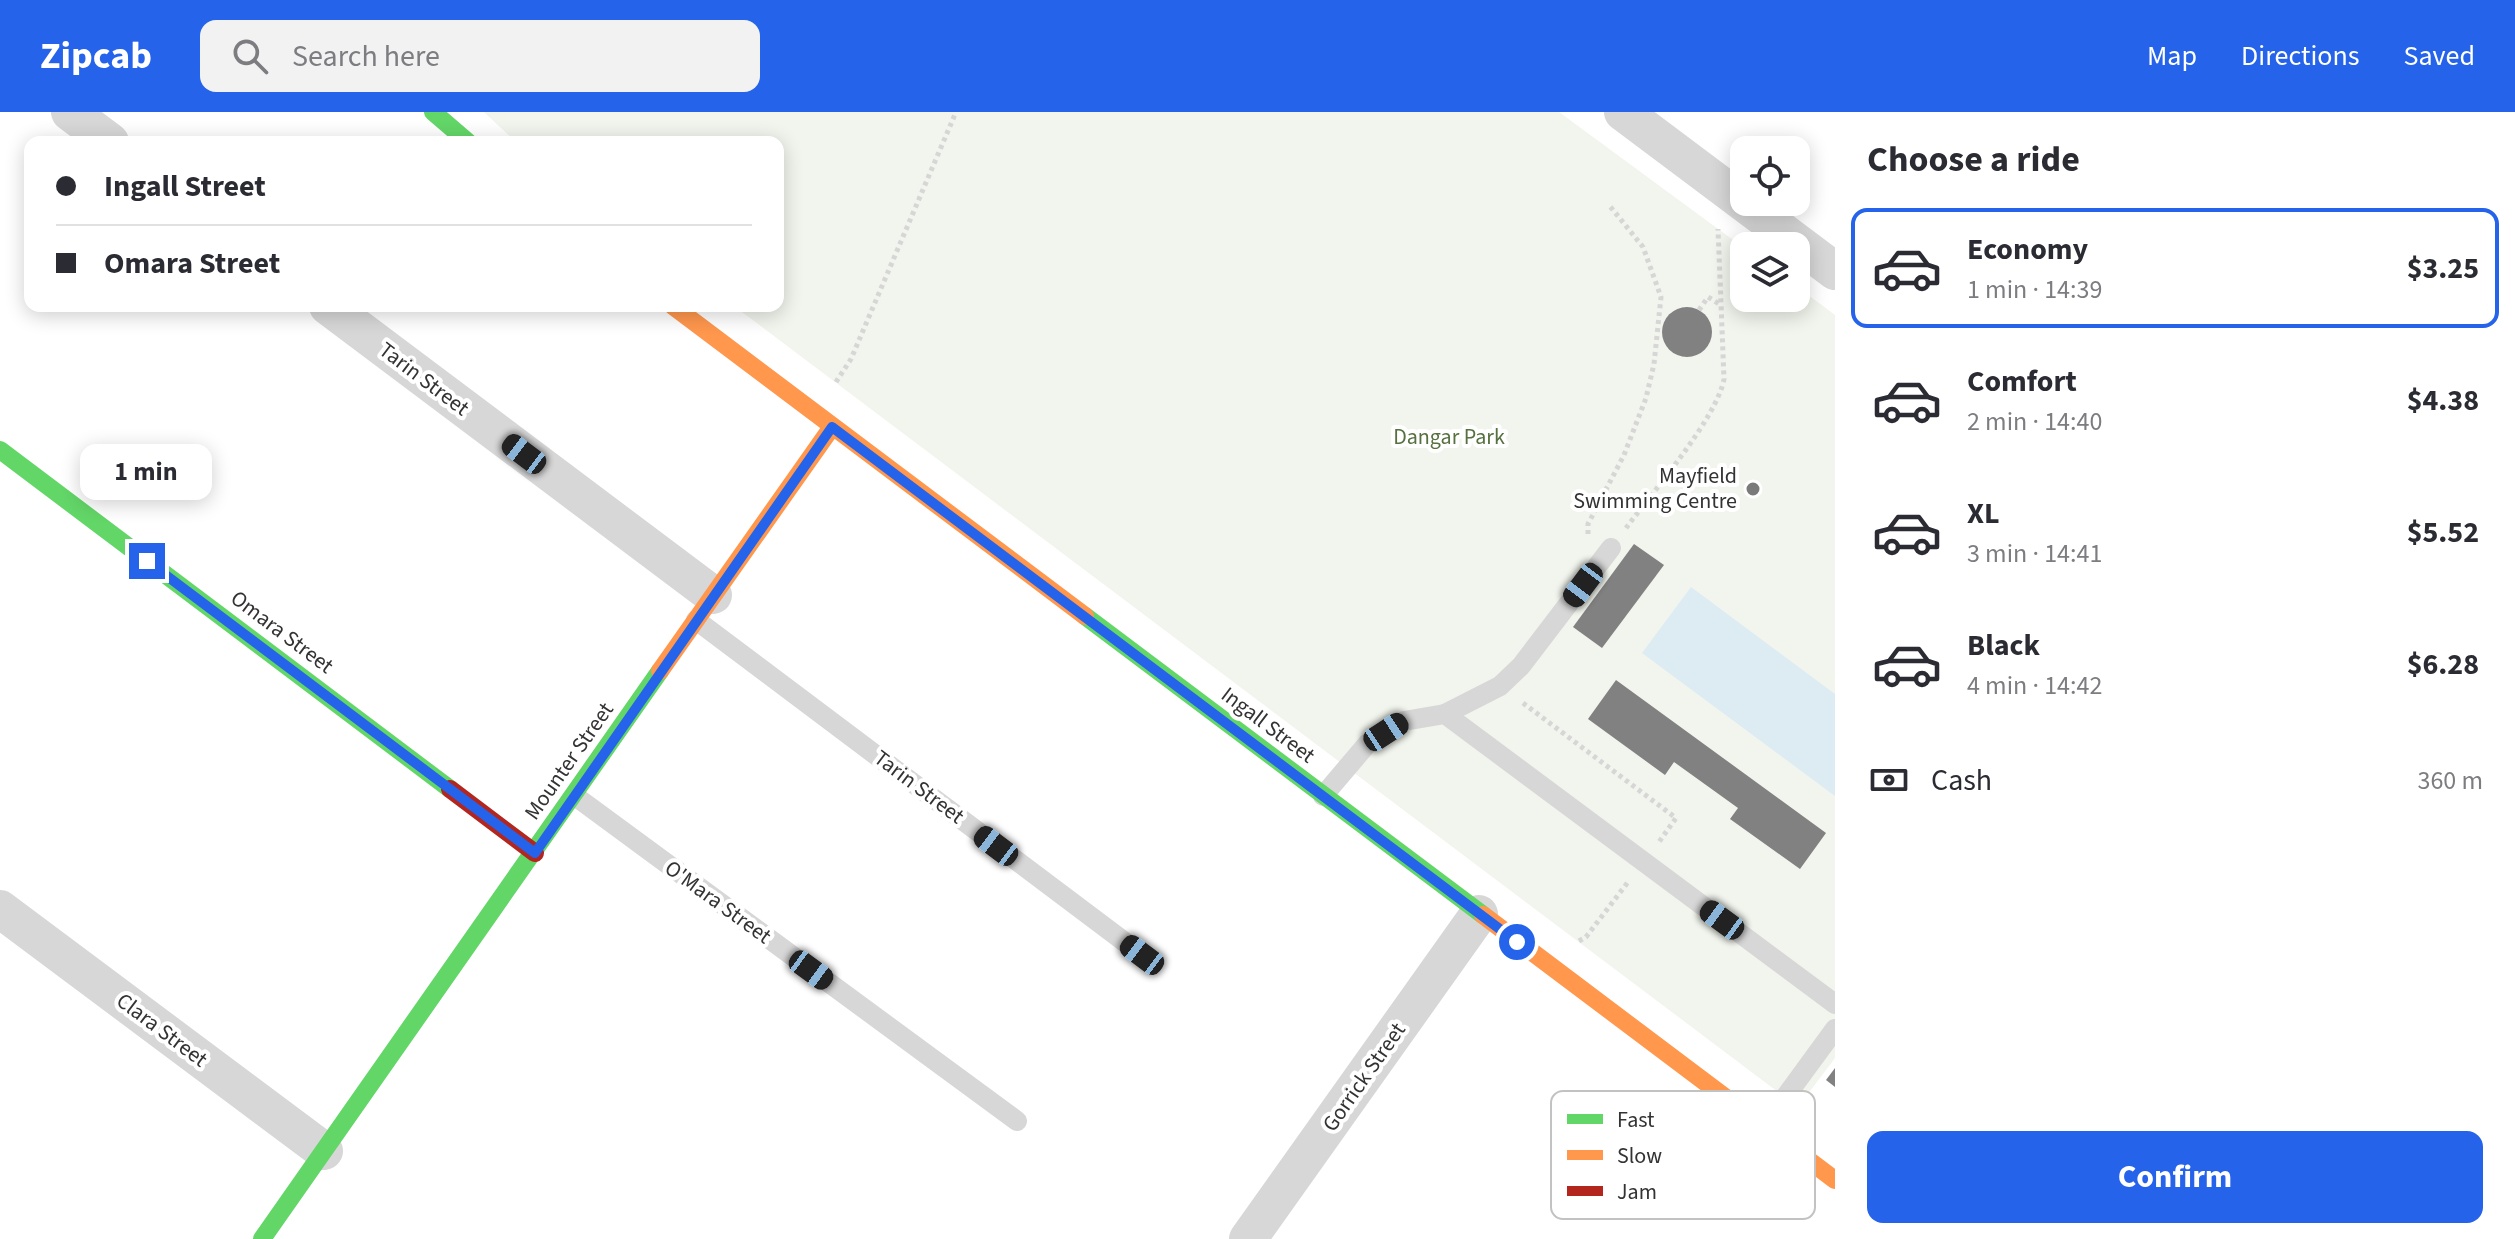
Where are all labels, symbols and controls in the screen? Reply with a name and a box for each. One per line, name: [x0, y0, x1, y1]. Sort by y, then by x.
search box: [200, 20, 760, 92]
text: Zipcab: [40, 29, 152, 83]
icon: search: [228, 34, 272, 78]
text: Search here: [292, 35, 440, 78]
text: Map: [2147, 36, 2197, 76]
text: Directions: [2241, 36, 2360, 76]
text: Saved: [2404, 36, 2475, 76]
text: Choose a ride: [1867, 134, 2080, 185]
map controls: [1730, 136, 1810, 312]
button: locate: [1730, 136, 1810, 216]
text: Ingall Street: [104, 165, 266, 208]
text: Economy: [1967, 228, 2088, 271]
button: layers: [1730, 232, 1810, 312]
icon: car: [1871, 232, 1943, 304]
text: Omara Street: [104, 242, 280, 285]
text: $3.25: [2407, 247, 2479, 290]
text: 1 min · 14:39: [1967, 271, 2102, 308]
street label: Tarin Street: [372, 334, 476, 424]
text: Comfort: [1967, 360, 2077, 403]
icon: car: [1871, 364, 1943, 436]
text: $4.38: [2407, 379, 2479, 422]
text: 2 min · 14:40: [1967, 403, 2102, 440]
park label: Dangar Park: [1393, 421, 1505, 453]
car: [498, 430, 550, 478]
callout: 1 min: [81, 445, 213, 501]
text: 1 min: [114, 453, 178, 490]
place label: Mayfield Swimming Centre: [1573, 460, 1737, 517]
marker: Mayfield Swimming Centre: [1744, 480, 1762, 498]
text: XL: [1967, 492, 2000, 535]
icon: car: [1871, 496, 1943, 568]
text: $5.52: [2407, 511, 2479, 554]
text: 3 min · 14:41: [1967, 535, 2102, 572]
route end: [129, 543, 165, 579]
car: [1559, 559, 1607, 611]
street label: Omara Street: [224, 583, 341, 682]
text: Black: [1967, 624, 2040, 667]
icon: car: [1871, 628, 1943, 700]
text: $6.28: [2407, 643, 2479, 686]
text: 4 min · 14:42: [1967, 667, 2102, 704]
street label: Ingall Street: [1214, 679, 1322, 771]
street label: Mounter Street: [517, 695, 622, 826]
car: [1359, 709, 1413, 755]
street label: Tarin Street: [867, 742, 971, 832]
icon: cash: [1867, 758, 1911, 802]
text: Cash: [1931, 759, 1992, 802]
text: 360 m: [2417, 762, 2483, 799]
car: [970, 822, 1022, 870]
street label: O'Mara Street: [658, 852, 778, 952]
car: [1696, 896, 1748, 944]
route start: [1499, 924, 1535, 960]
car: [1116, 931, 1168, 979]
car: [785, 946, 837, 994]
street label: Clara Street: [110, 985, 215, 1075]
street label: Gorrick Street: [1315, 1016, 1414, 1138]
legend: [1551, 1091, 1815, 1219]
text: Fast: [1617, 1104, 1655, 1136]
button: Confirm: [1867, 1131, 2483, 1223]
text: Slow: [1617, 1140, 1662, 1172]
text: Jam: [1617, 1176, 1657, 1208]

